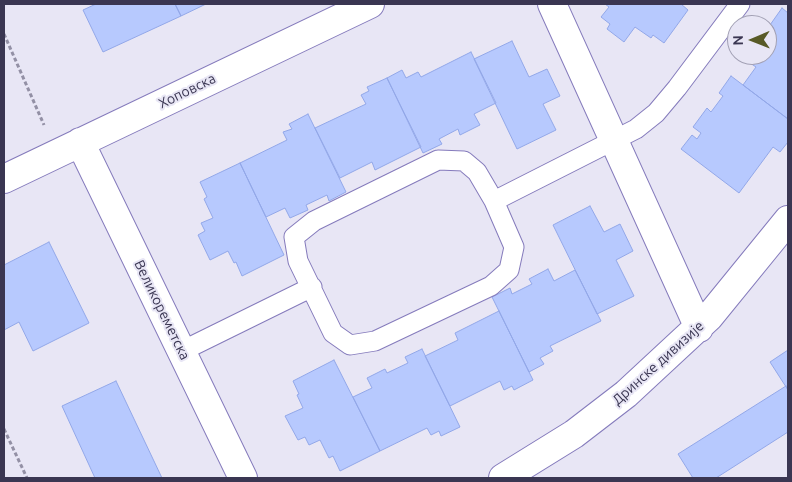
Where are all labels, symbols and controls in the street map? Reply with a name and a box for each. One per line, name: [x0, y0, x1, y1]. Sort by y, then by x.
north arrow: [727, 15, 777, 65]
text: N: [730, 35, 746, 46]
street label: Хоповска: [156, 70, 218, 112]
street label: Великореметска: [131, 257, 193, 363]
street label: Дринске дивизије: [609, 317, 707, 409]

